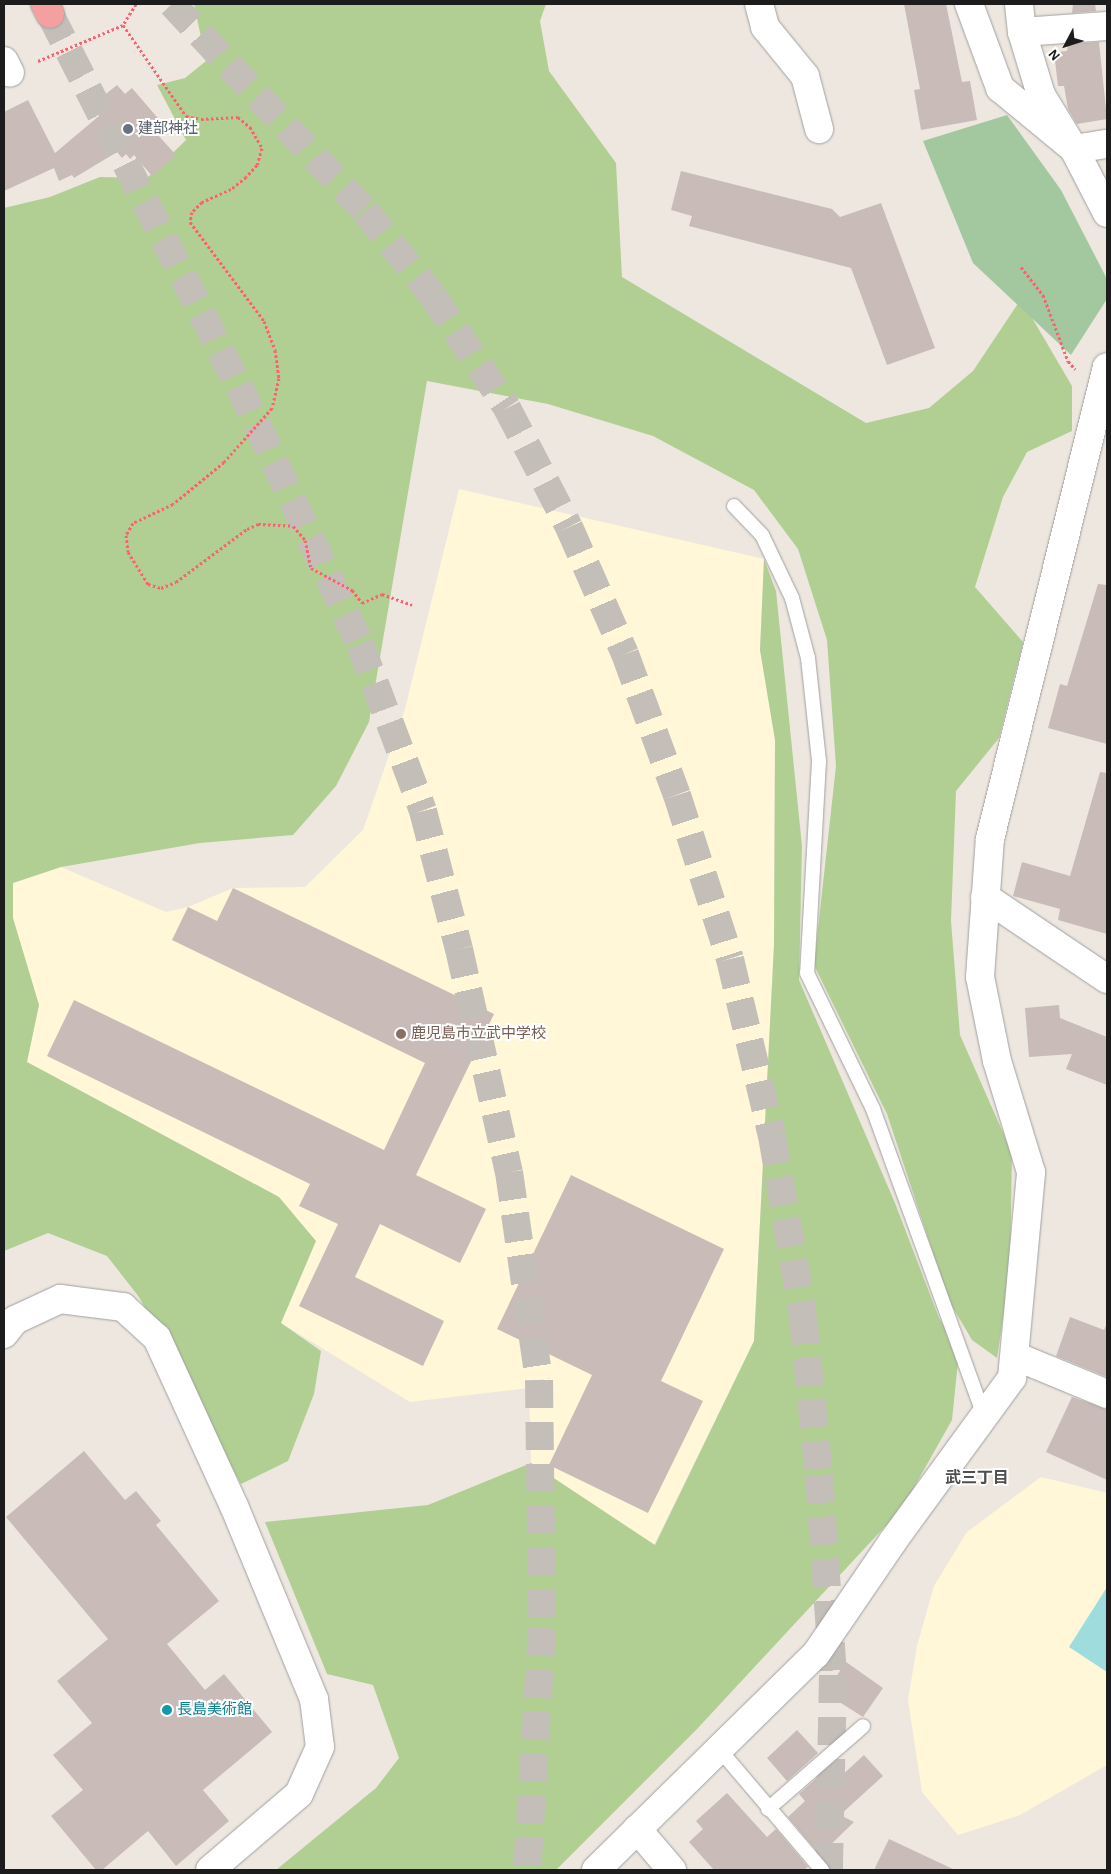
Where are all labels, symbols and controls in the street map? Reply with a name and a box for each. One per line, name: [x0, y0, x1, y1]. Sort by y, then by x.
north arrow: [1041, 20, 1091, 70]
text: N: [1046, 46, 1063, 63]
place label: 建部神社: [138, 120, 198, 138]
marker: 建部神社: [122, 123, 134, 135]
place label: 鹿児島市立武中学校: [411, 1025, 546, 1043]
marker: 鹿児島市立武中学校: [395, 1028, 407, 1040]
district label: 武三丁目: [945, 1468, 1009, 1488]
place label: 長島美術館: [177, 1701, 252, 1719]
marker: 長島美術館: [161, 1704, 173, 1716]

